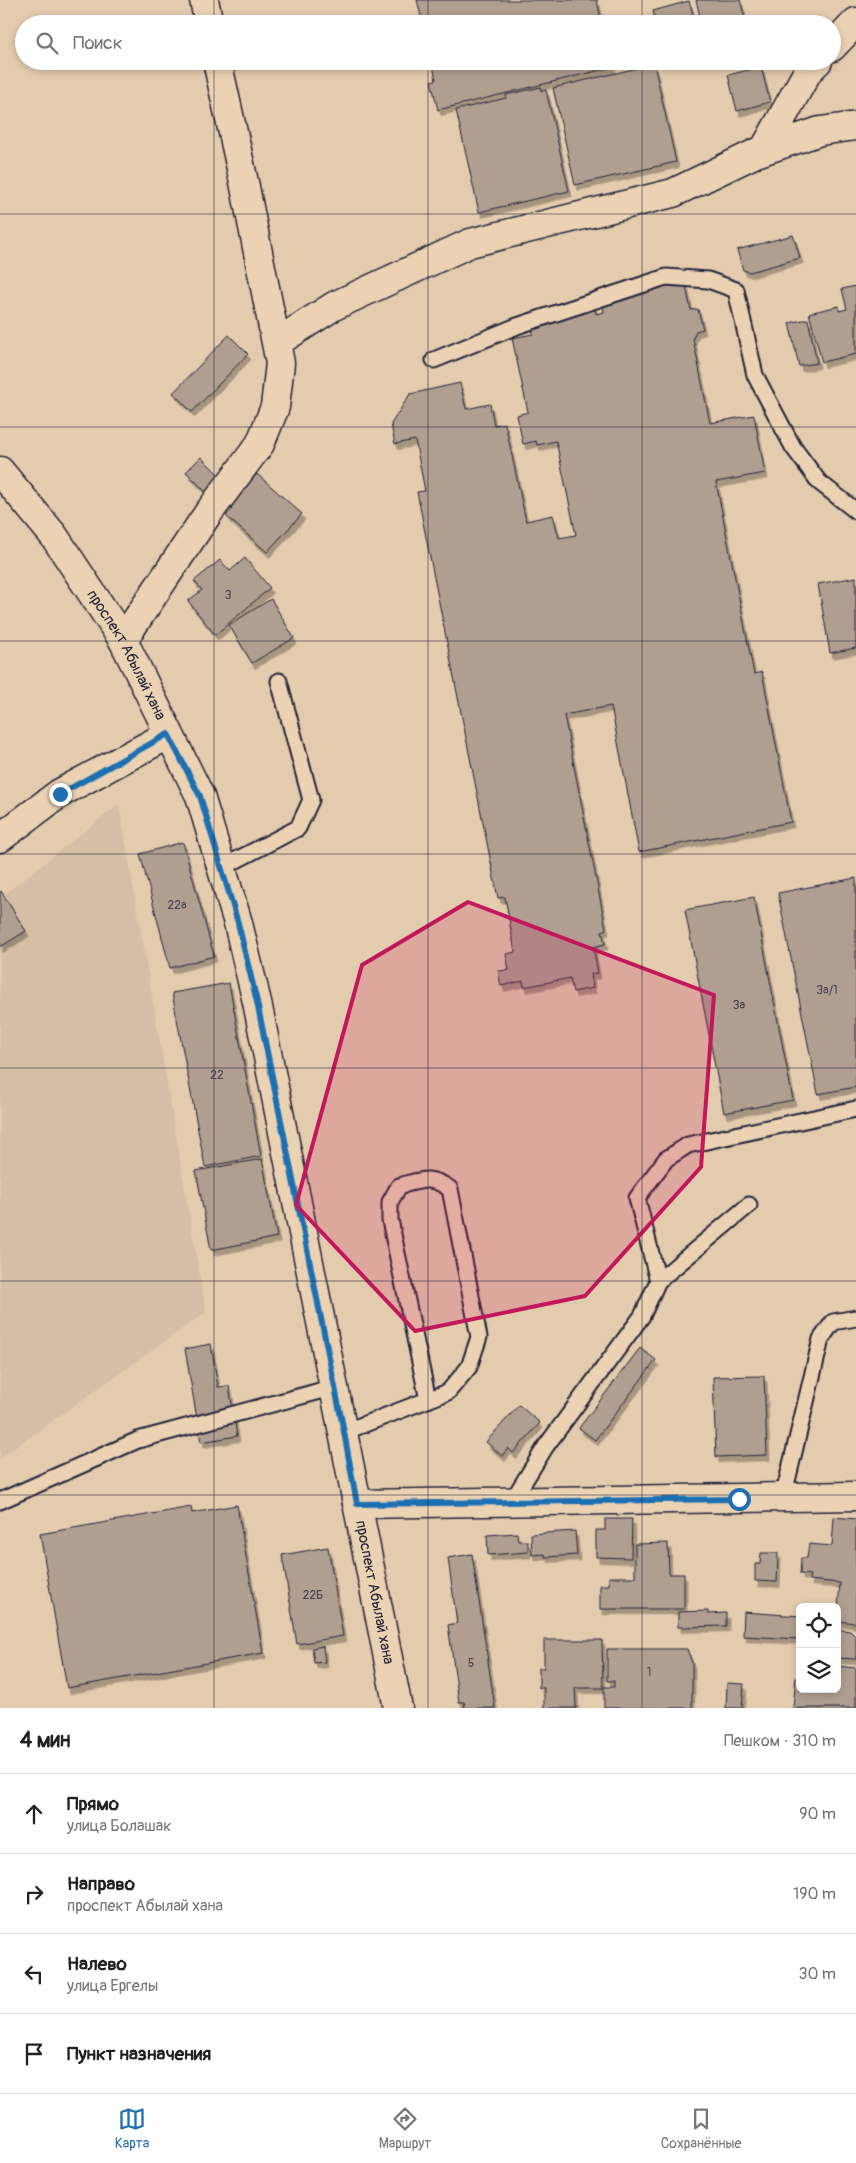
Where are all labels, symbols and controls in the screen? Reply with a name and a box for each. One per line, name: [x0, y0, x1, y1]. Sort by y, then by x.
search box: [15, 15, 841, 70]
icon: search: [33, 29, 61, 57]
text: Поиск: [73, 31, 123, 55]
street label: проспект Абылай хана: [82, 586, 170, 723]
house number: 3: [225, 588, 232, 603]
route end: [49, 783, 72, 806]
house number: 22а: [168, 898, 187, 913]
house number: 3а/1: [816, 983, 838, 998]
house number: 3а: [733, 998, 746, 1013]
house number: 22: [210, 1068, 224, 1083]
route start: [728, 1488, 751, 1511]
street label: проспект Абылай хана: [351, 1519, 398, 1666]
house number: 22Б: [303, 1588, 323, 1603]
map controls: [796, 1603, 841, 1693]
button: locate: [796, 1603, 841, 1648]
button: layers: [796, 1648, 841, 1693]
house number: 5: [468, 1656, 474, 1671]
house number: 1: [647, 1665, 651, 1680]
text: 4 мин: [20, 1727, 70, 1754]
text: Пешком · 310 m: [724, 1731, 836, 1751]
text: Прямо: [67, 1792, 119, 1816]
icon: ahead: [20, 1800, 48, 1828]
text: 90 m: [799, 1804, 836, 1824]
text: улица Болашак: [67, 1816, 171, 1836]
text: Направо: [67, 1872, 135, 1896]
icon: right: [20, 1880, 48, 1908]
text: 190 m: [793, 1884, 836, 1904]
text: проспект Абылай хана: [67, 1896, 223, 1916]
text: Налево: [67, 1952, 127, 1976]
icon: left: [20, 1960, 48, 1988]
text: 30 m: [798, 1964, 836, 1984]
text: улица Ергелы: [67, 1976, 158, 1996]
icon: arrive: [20, 2040, 48, 2068]
text: Пункт назначения: [67, 2042, 211, 2066]
tab: Карта: [115, 2105, 149, 2152]
tab: Маршрут: [379, 2105, 431, 2152]
tab: Сохранённые: [661, 2105, 741, 2152]

